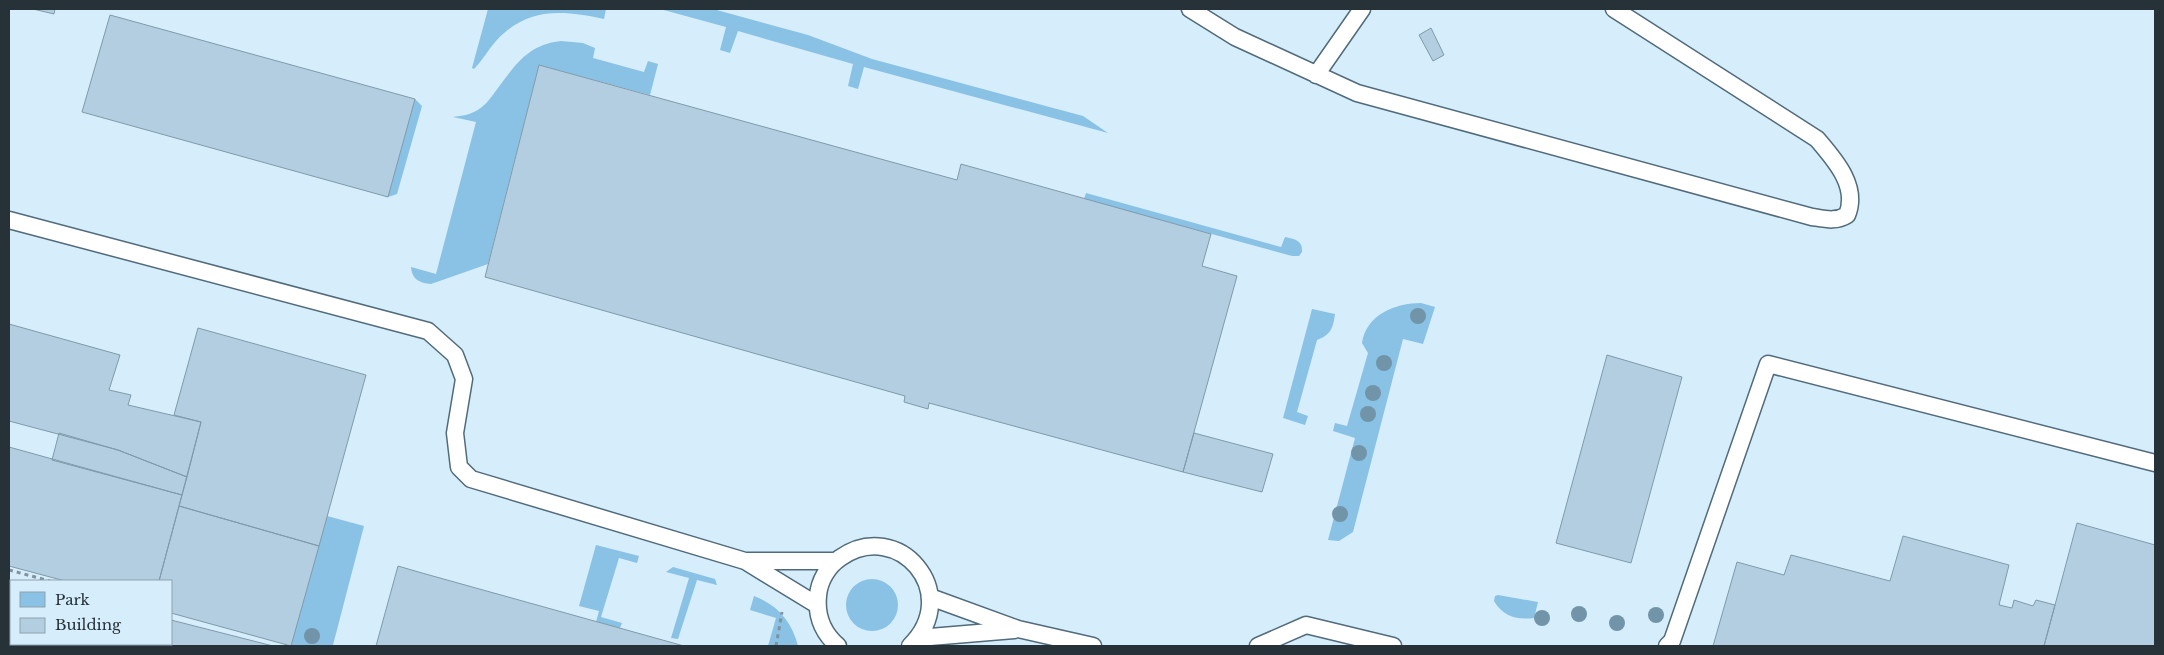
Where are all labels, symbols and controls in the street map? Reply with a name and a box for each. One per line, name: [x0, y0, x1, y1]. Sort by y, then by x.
legend: [10, 580, 172, 645]
text: Park: [55, 590, 91, 609]
text: Building: [55, 615, 122, 634]

